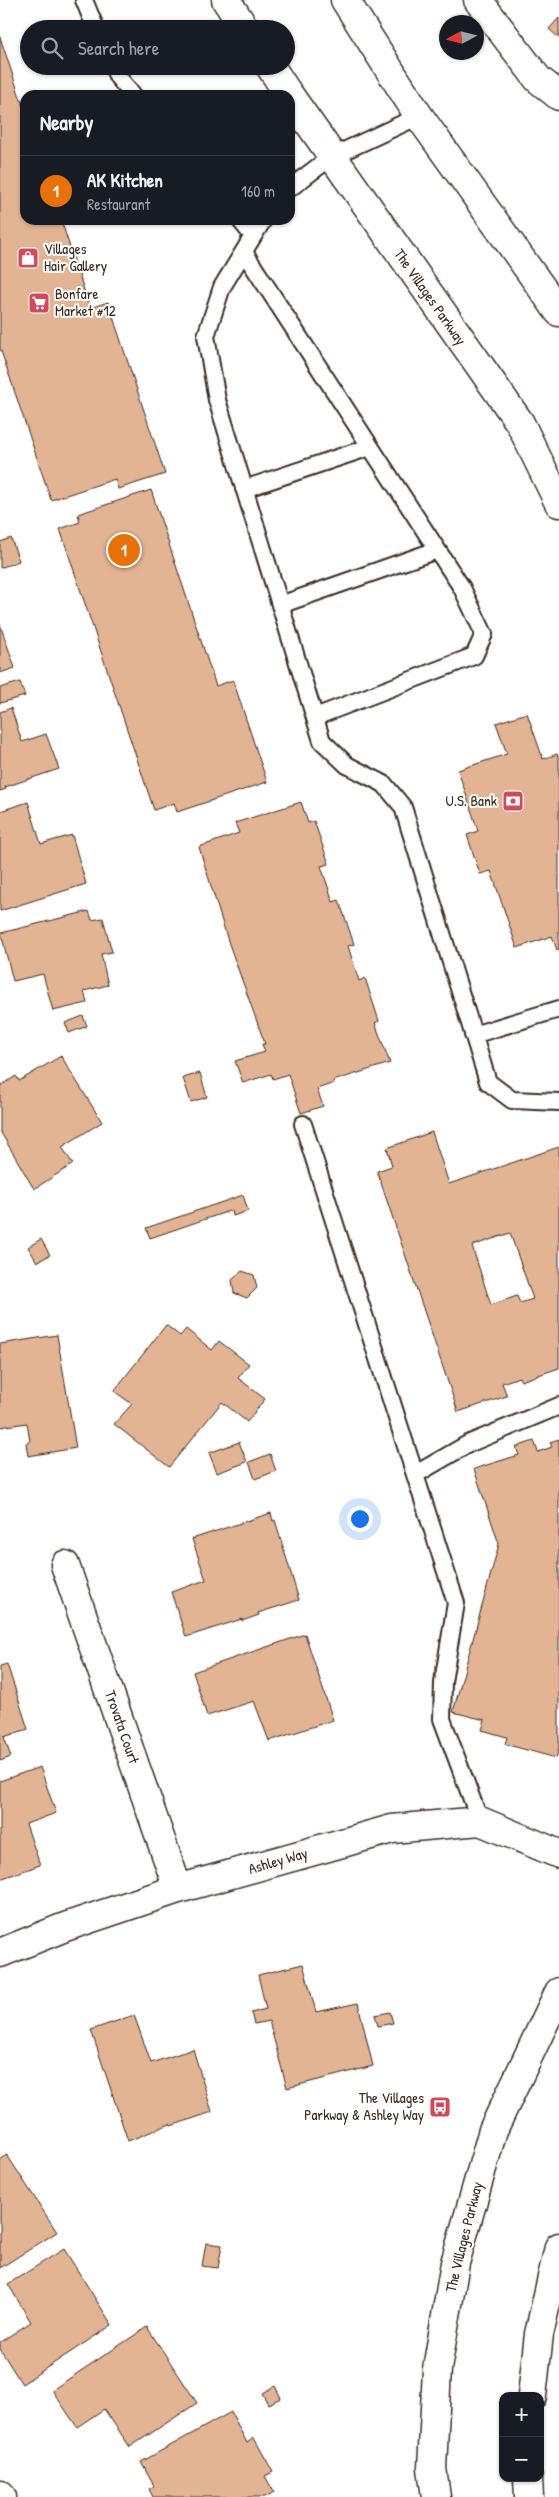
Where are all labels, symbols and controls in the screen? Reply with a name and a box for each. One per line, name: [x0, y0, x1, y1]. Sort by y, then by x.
north arrow: [439, 15, 484, 60]
search box: [20, 20, 295, 75]
icon: search: [38, 34, 66, 62]
text: Search here: [78, 35, 159, 61]
text: Nearby: [40, 108, 93, 137]
text: AK Kitchen: [87, 167, 163, 193]
text: 1: [53, 180, 59, 202]
text: 160 m: [241, 180, 275, 202]
text: Restaurant: [87, 193, 150, 215]
place label: Villages Hair Gallery: [44, 238, 107, 276]
street label: The Villages Parkway: [389, 244, 471, 349]
shop icon: Villages Hair Gallery: [16, 246, 40, 270]
place label: Bonfare Market #12: [55, 283, 116, 321]
supermarket icon: Bonfare Market #12: [27, 291, 51, 315]
pin: 1: [108, 531, 140, 569]
bank icon: U.S. Bank: [501, 789, 525, 813]
place label: U.S. Bank: [446, 790, 497, 811]
your location: [347, 1506, 373, 1532]
street label: Trovata Court: [100, 1687, 145, 1767]
street label: Ashley Way: [246, 1842, 310, 1879]
place label: The Villages Parkway & Ashley Way: [304, 2087, 424, 2125]
bus stop icon: The Villages Parkway & Ashley Way: [428, 2095, 452, 2119]
street label: The Villages Parkway: [440, 2180, 487, 2294]
map controls: [499, 2392, 544, 2482]
button: +: [499, 2392, 544, 2437]
button: −: [499, 2437, 544, 2482]

